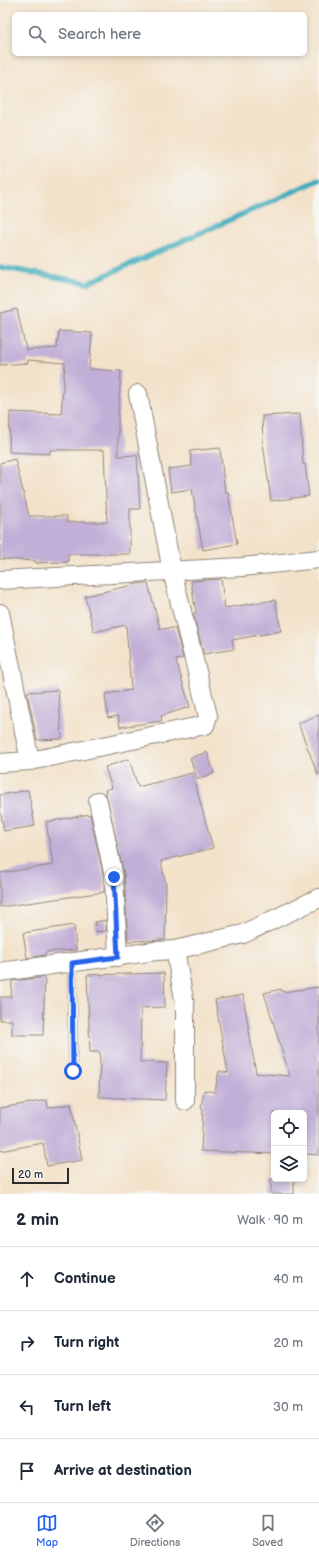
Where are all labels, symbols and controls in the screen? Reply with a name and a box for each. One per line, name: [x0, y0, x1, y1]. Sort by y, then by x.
search box: [12, 12, 307, 56]
icon: search: [26, 23, 48, 45]
text: Search here: [58, 25, 141, 44]
route end: [105, 868, 123, 886]
route start: [64, 1062, 82, 1080]
map controls: [271, 1110, 307, 1182]
button: locate: [271, 1110, 307, 1146]
button: layers: [271, 1146, 307, 1182]
scale bar: [12, 1166, 69, 1185]
text: 20 m: [18, 1168, 43, 1181]
text: 2 min: [16, 1210, 59, 1230]
text: Walk · 90 m: [237, 1212, 303, 1228]
icon: ahead: [16, 1268, 38, 1290]
text: Continue: [54, 1269, 116, 1288]
text: 40 m: [273, 1271, 303, 1287]
icon: right: [16, 1332, 38, 1354]
text: Turn right: [54, 1333, 119, 1352]
text: 20 m: [273, 1335, 303, 1351]
icon: left: [16, 1396, 38, 1418]
text: Turn left: [54, 1397, 111, 1416]
text: 30 m: [273, 1399, 303, 1415]
icon: arrive: [16, 1460, 38, 1482]
text: Arrive at destination: [54, 1461, 192, 1480]
tab: Map: [36, 1512, 58, 1549]
tab: Directions: [130, 1512, 180, 1549]
tab: Saved: [252, 1512, 283, 1549]

